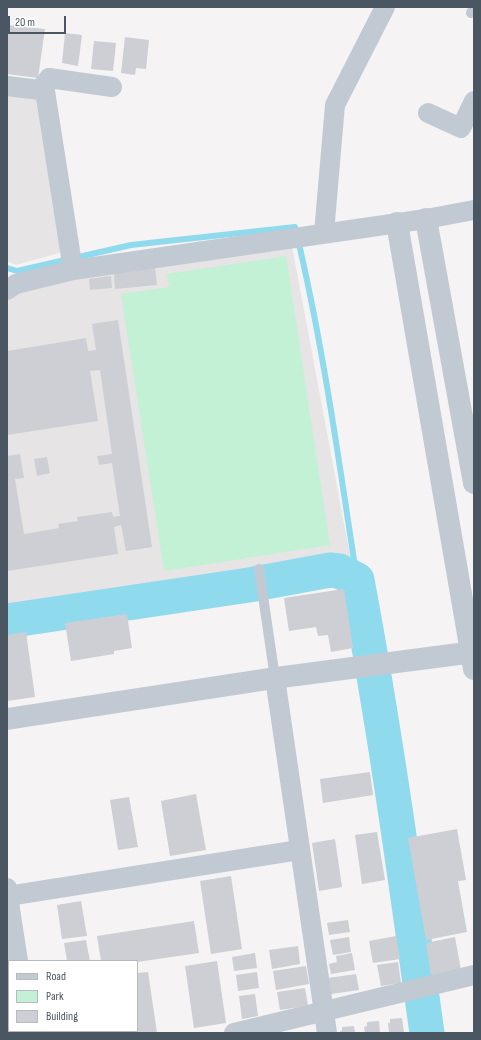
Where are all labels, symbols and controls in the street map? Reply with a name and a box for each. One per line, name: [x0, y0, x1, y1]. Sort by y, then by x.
scale bar: [10, 8, 68, 34]
text: 20 m: [15, 15, 35, 30]
legend: [8, 960, 138, 1032]
text: Road: [46, 969, 66, 984]
text: Park: [46, 989, 64, 1004]
text: Building: [46, 1009, 78, 1024]

